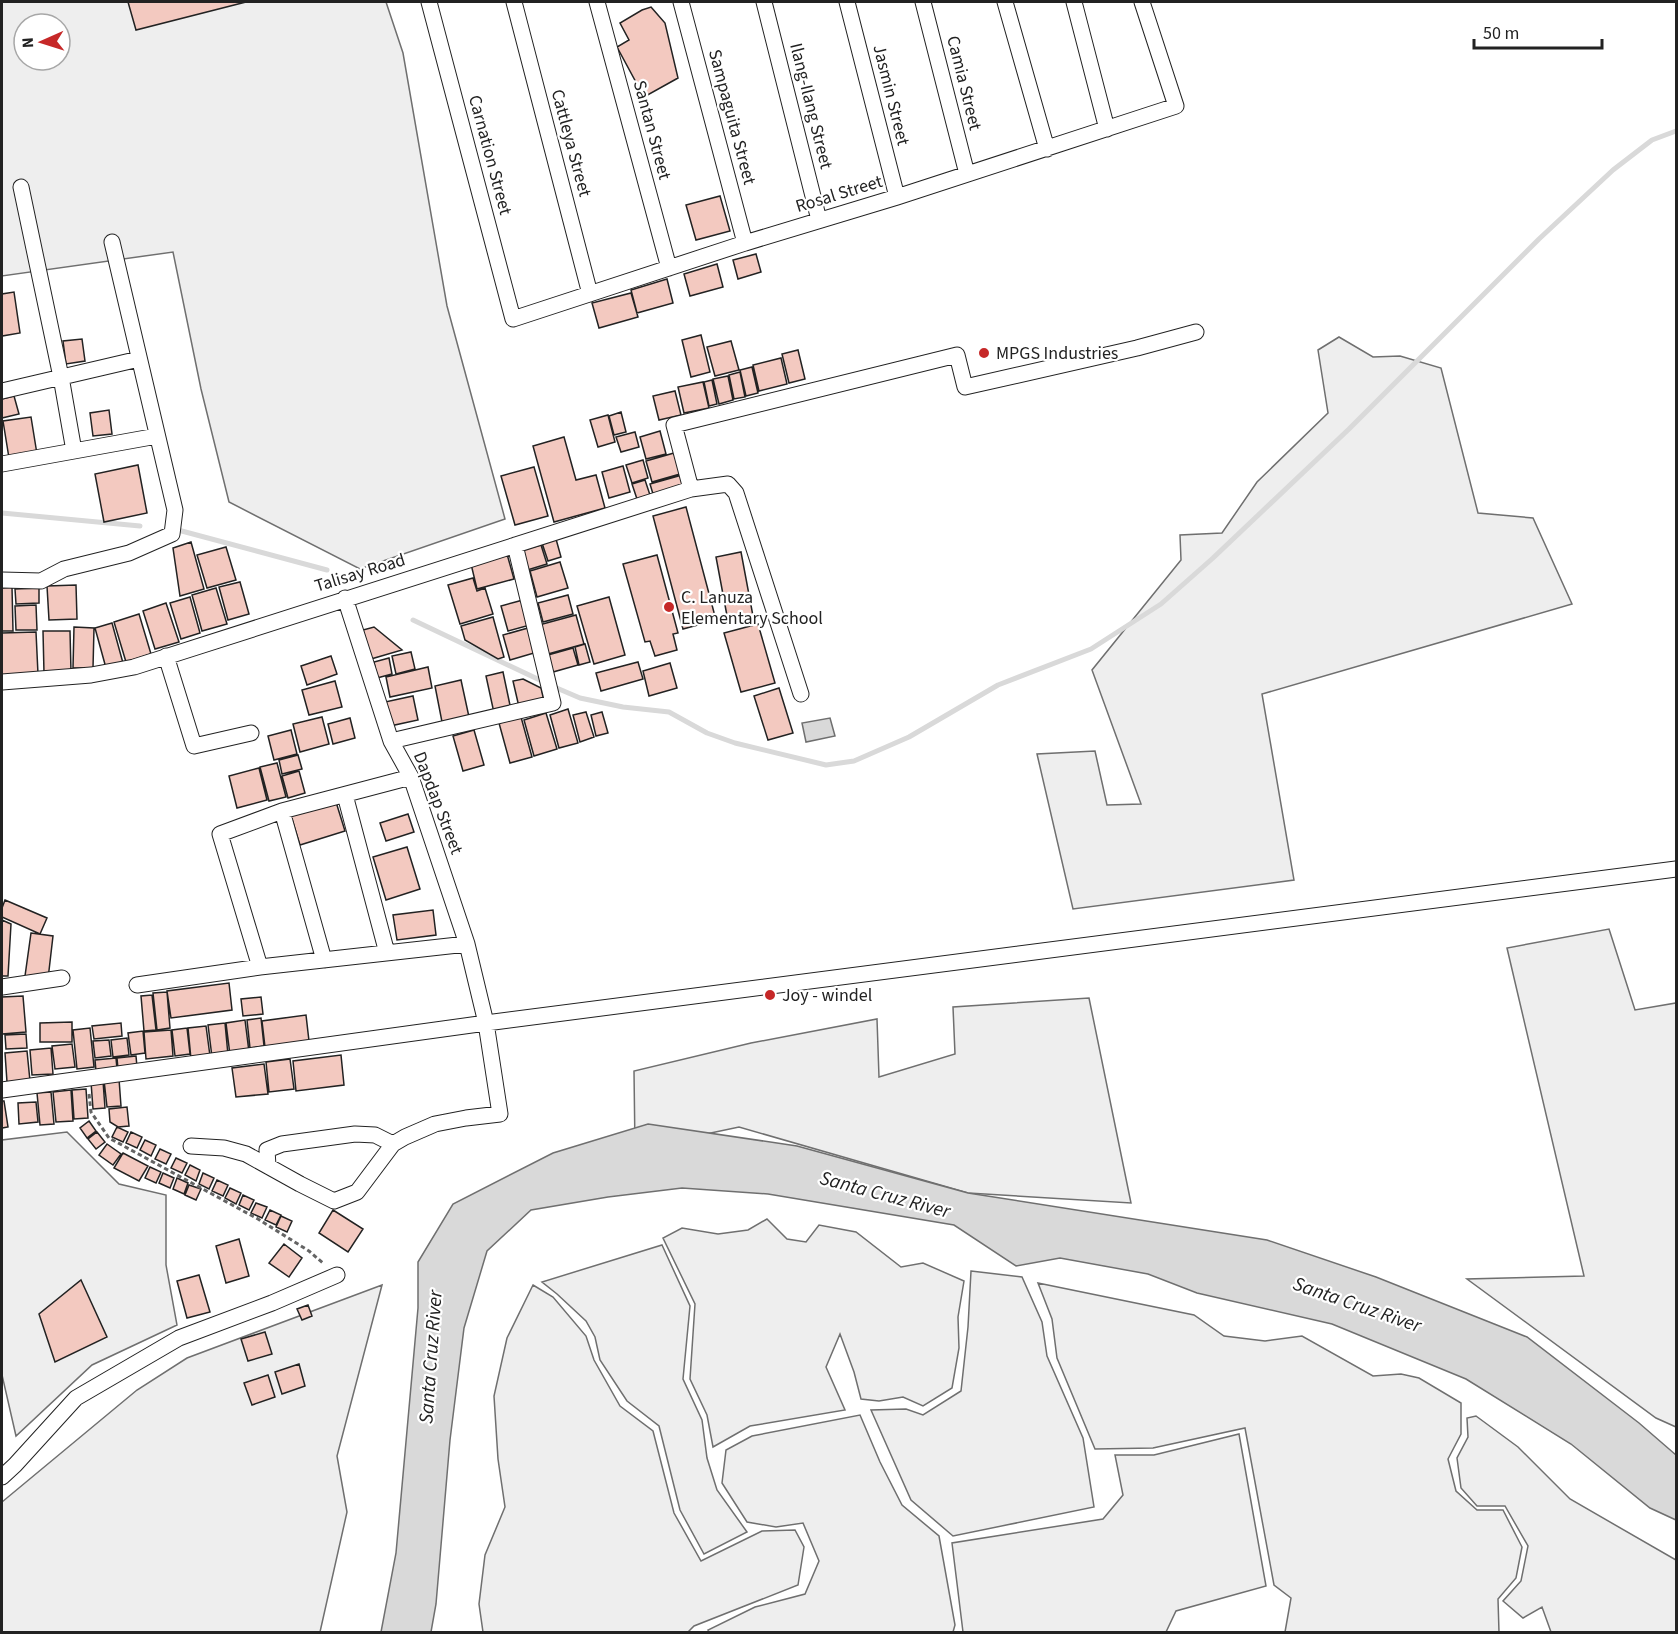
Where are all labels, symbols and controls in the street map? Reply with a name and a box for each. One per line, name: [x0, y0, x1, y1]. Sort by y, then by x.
north arrow: [12, 12, 72, 72]
scale bar: [1474, 12, 1602, 50]
text: 50 m: [1483, 21, 1519, 46]
street label: Camia Street: [940, 33, 988, 133]
text: N: [17, 37, 39, 49]
street label: Ilang-Ilang Street: [783, 40, 839, 172]
street label: Jasmin Street: [866, 42, 916, 148]
street label: Sampaguita Street: [702, 47, 762, 187]
street label: Santan Street: [627, 78, 677, 182]
street label: Cattleya Street: [545, 86, 597, 200]
street label: Carnation Street: [462, 92, 518, 218]
street label: Rosal Street: [792, 169, 886, 219]
place label: MPGS Industries: [996, 341, 1118, 366]
marker: MPGS Industries: [977, 346, 991, 360]
street label: Talisay Road: [312, 547, 408, 599]
place label: C. Lanuza Elementary School: [681, 585, 823, 631]
marker: C. Lanuza Elementary School: [662, 600, 676, 614]
street label: Dapdap Street: [407, 748, 469, 858]
place label: Joy - windel: [782, 983, 872, 1008]
marker: Joy - windel: [763, 988, 777, 1002]
water label: Santa Cruz River: [817, 1164, 954, 1226]
water label: Santa Cruz River: [1289, 1270, 1426, 1340]
water label: Santa Cruz River: [412, 1288, 450, 1425]

